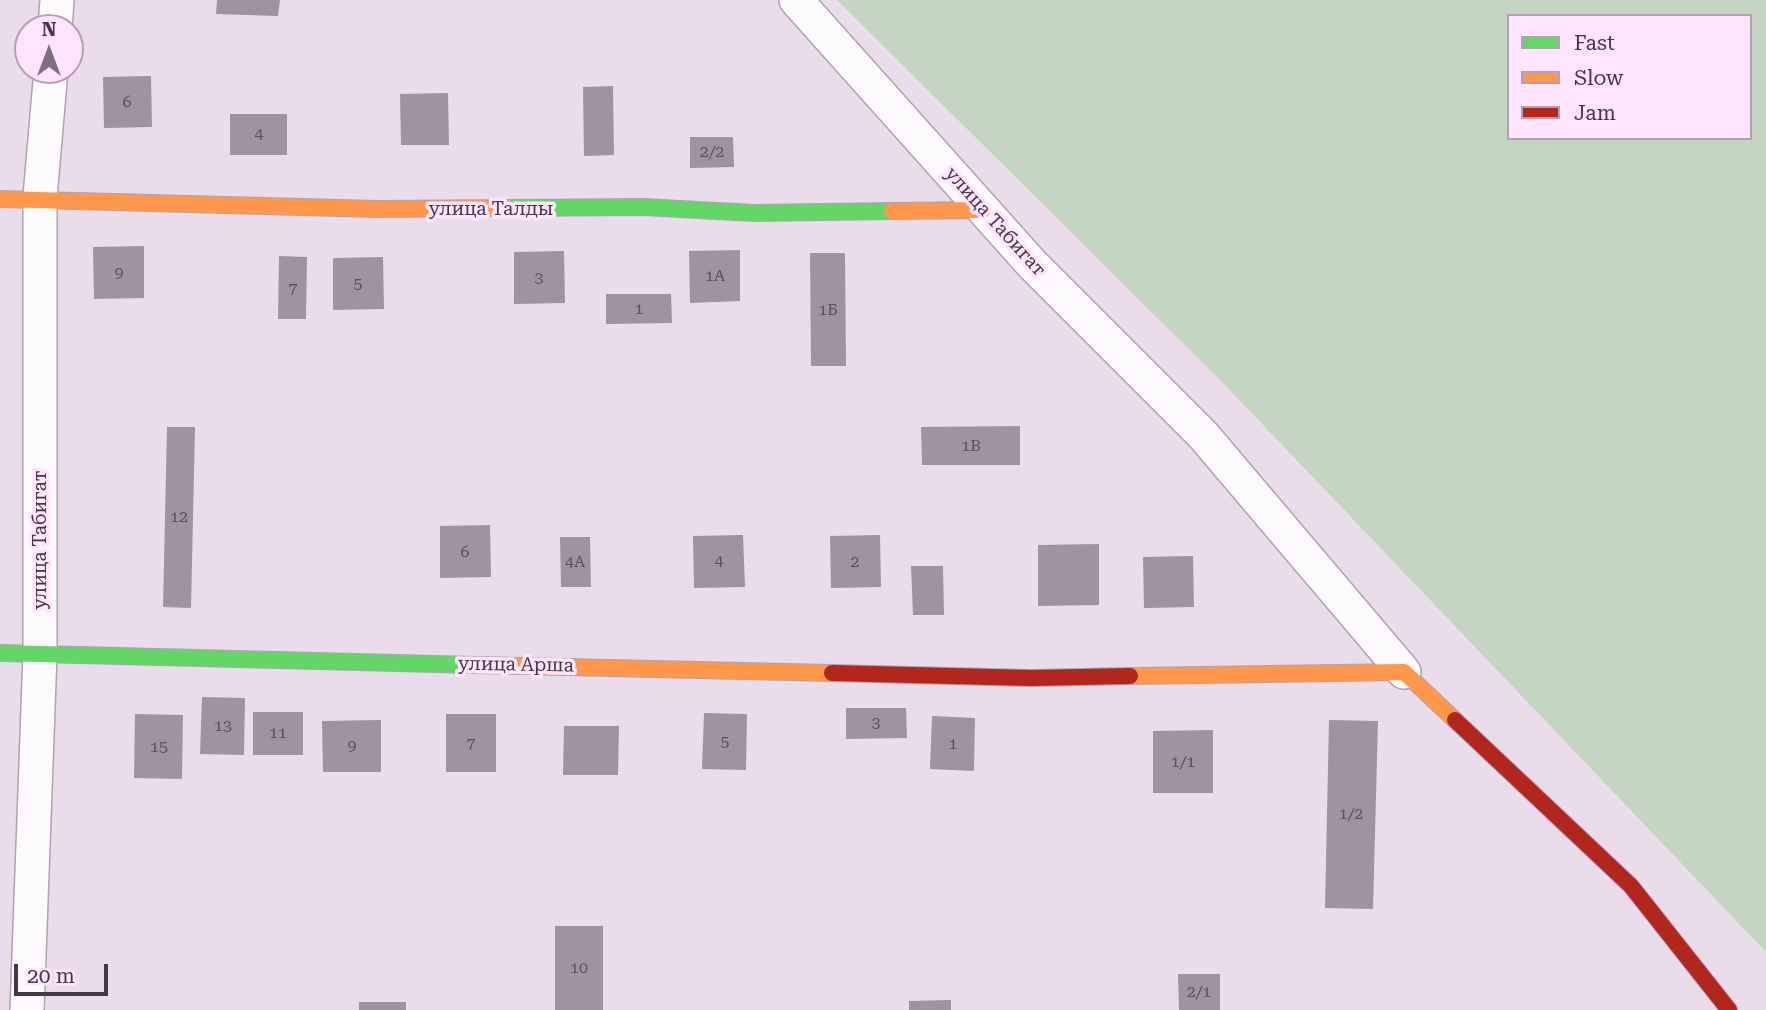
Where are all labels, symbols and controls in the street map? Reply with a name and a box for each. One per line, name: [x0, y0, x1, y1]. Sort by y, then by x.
north arrow: [14, 14, 84, 84]
legend: [1507, 14, 1752, 140]
text: N: [42, 18, 56, 41]
text: Fast: [1574, 31, 1615, 55]
text: Slow: [1574, 66, 1623, 90]
house number: 6: [123, 92, 131, 112]
text: Jam: [1574, 101, 1616, 125]
house number: 4: [255, 124, 263, 144]
house number: 2/2: [700, 142, 724, 162]
street label: улица Табигат: [940, 163, 1050, 281]
street label: улица Талды: [429, 198, 553, 220]
house number: 9: [115, 263, 123, 283]
house number: 1А: [705, 266, 725, 286]
house number: 3: [535, 268, 543, 288]
house number: 5: [354, 274, 362, 294]
house number: 7: [289, 278, 297, 298]
house number: 1: [635, 299, 643, 319]
house number: 1Б: [818, 300, 838, 320]
house number: 1В: [961, 436, 981, 456]
street label: улица Табигат: [29, 470, 51, 610]
house number: 12: [170, 507, 188, 527]
house number: 6: [461, 542, 469, 562]
house number: 4: [715, 551, 723, 571]
house number: 4А: [565, 552, 585, 572]
house number: 2: [851, 552, 859, 572]
street label: улица Арша: [458, 653, 574, 677]
house number: 3: [872, 713, 880, 733]
house number: 13: [214, 716, 232, 736]
house number: 11: [269, 723, 287, 743]
house number: 5: [721, 732, 729, 752]
house number: 7: [467, 733, 475, 753]
house number: 1: [949, 734, 957, 754]
house number: 9: [348, 736, 356, 756]
house number: 15: [150, 737, 168, 757]
house number: 1/1: [1171, 752, 1195, 772]
house number: 1/2: [1339, 804, 1363, 824]
scale bar: [18, 950, 112, 994]
house number: 10: [570, 958, 588, 978]
text: 20 m: [27, 964, 75, 988]
house number: 2/1: [1187, 982, 1211, 1002]

